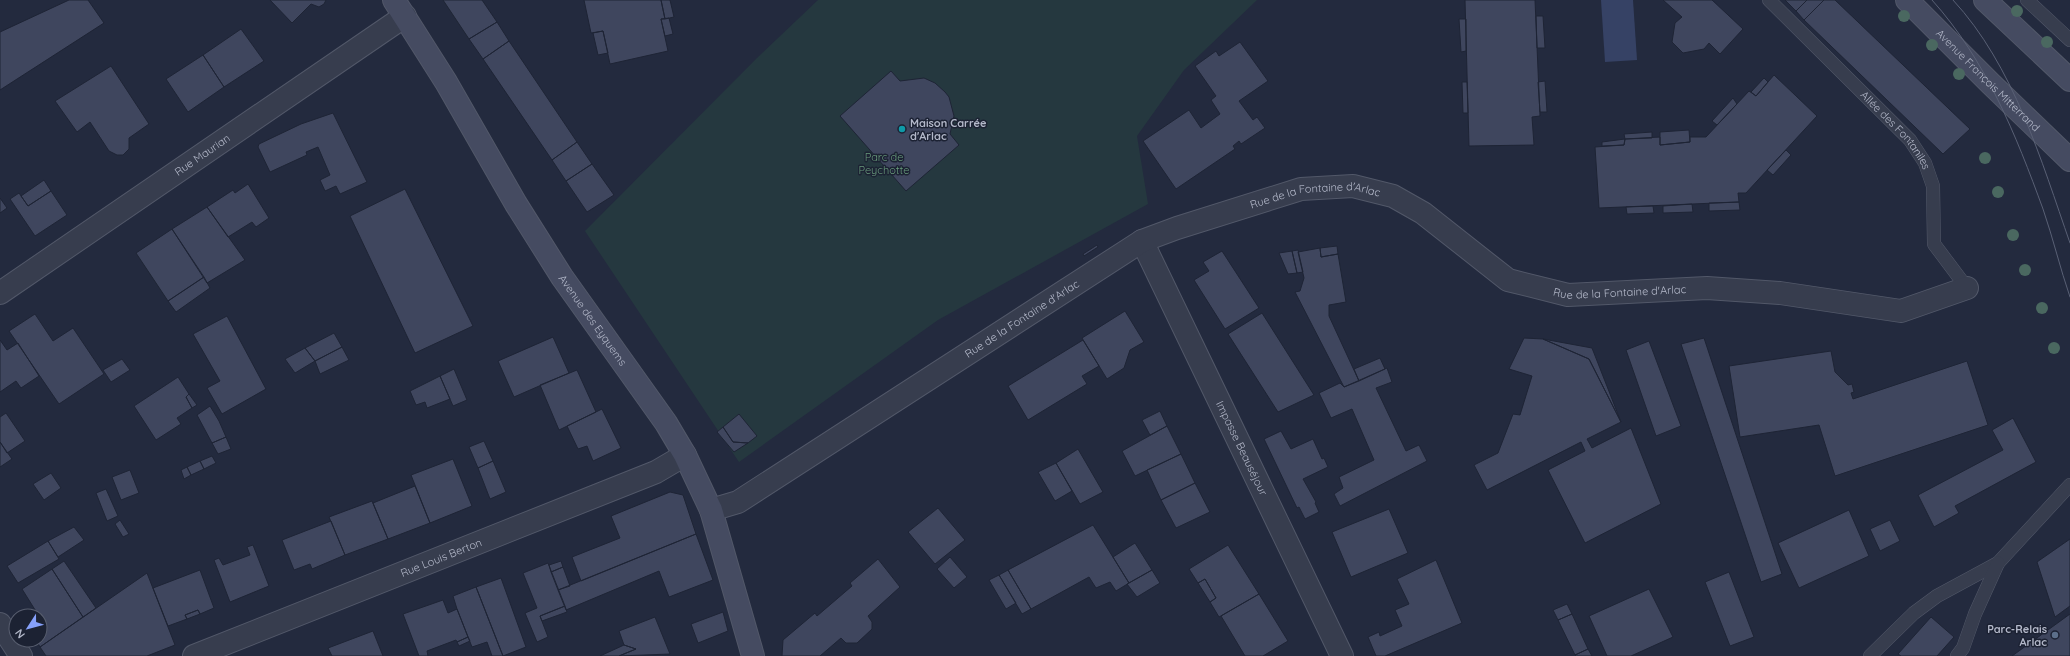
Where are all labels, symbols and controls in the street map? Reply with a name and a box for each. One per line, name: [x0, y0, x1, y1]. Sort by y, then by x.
street label: Avenue François Mitterrand: [1933, 26, 2043, 134]
street label: Allée des Fontaniles: [1858, 88, 1934, 171]
place label: Maison Carrée d'Arlac: [910, 116, 987, 143]
marker: Maison Carrée d'Arlac: [897, 124, 907, 134]
street label: Rue Maurian: [172, 131, 233, 179]
park label: Parc de Peychotte: [858, 150, 910, 177]
street label: Rue de la Fontaine d'Arlac: [1248, 179, 1382, 212]
street label: Avenue des Eyquems: [556, 272, 630, 368]
street label: Rue de la Fontaine d'Arlac: [962, 276, 1082, 361]
street label: Rue de la Fontaine d'Arlac: [1552, 282, 1687, 302]
street label: Impasse Beauséjour: [1213, 399, 1271, 499]
street label: Rue Louis Berton: [398, 535, 484, 580]
north arrow: [8, 608, 48, 648]
place label: Parc-Relais Arlac: [1987, 622, 2047, 649]
text: N: [12, 626, 28, 641]
marker: Parc-Relais Arlac: [2050, 630, 2060, 640]

